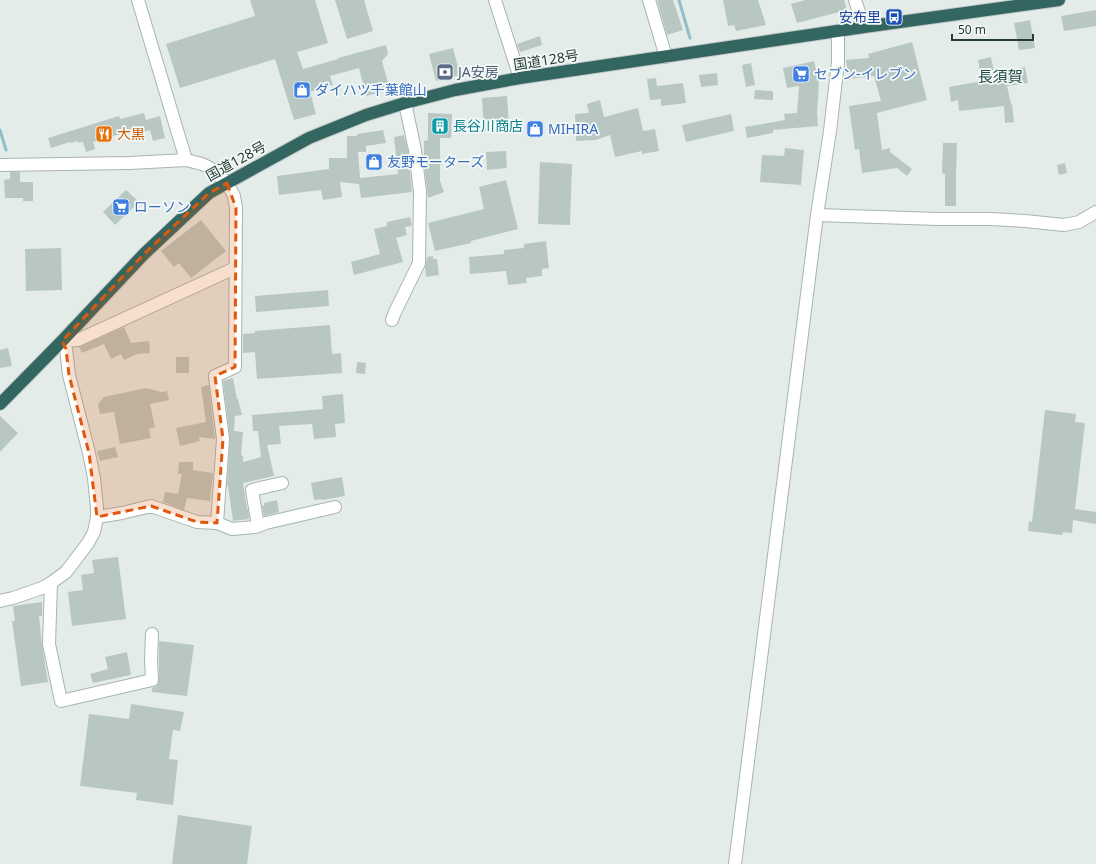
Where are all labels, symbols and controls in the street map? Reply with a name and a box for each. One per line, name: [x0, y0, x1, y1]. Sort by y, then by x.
place label: 安布里: [839, 7, 881, 26]
bus stop icon: 安布里: [884, 7, 904, 27]
scale bar: [952, 16, 1033, 42]
text: 50 m: [958, 21, 986, 38]
street label: 国道128号: [512, 45, 580, 74]
bank icon: JA安房: [435, 62, 455, 82]
place label: JA安房: [456, 62, 499, 81]
supermarket icon: セブン-イレブン: [791, 64, 811, 84]
place label: セブン-イレブン: [814, 64, 917, 83]
district label: 長須賀: [977, 66, 1023, 86]
shop icon: ダイハツ千葉館山: [292, 80, 312, 100]
place label: ダイハツ千葉館山: [315, 80, 427, 99]
building icon: 長谷川商店: [430, 116, 450, 136]
place label: 長谷川商店: [453, 116, 523, 135]
shop icon: MIHIRA: [525, 119, 545, 139]
place label: MIHIRA: [548, 119, 598, 138]
restaurant icon: 大黒: [94, 124, 114, 144]
place label: 大黒: [117, 124, 145, 143]
street label: 国道128号: [202, 136, 269, 185]
shop icon: 友野モーターズ: [364, 152, 384, 172]
place label: 友野モーターズ: [387, 152, 484, 171]
supermarket icon: ローソン: [111, 197, 131, 217]
place label: ローソン: [134, 197, 190, 216]

